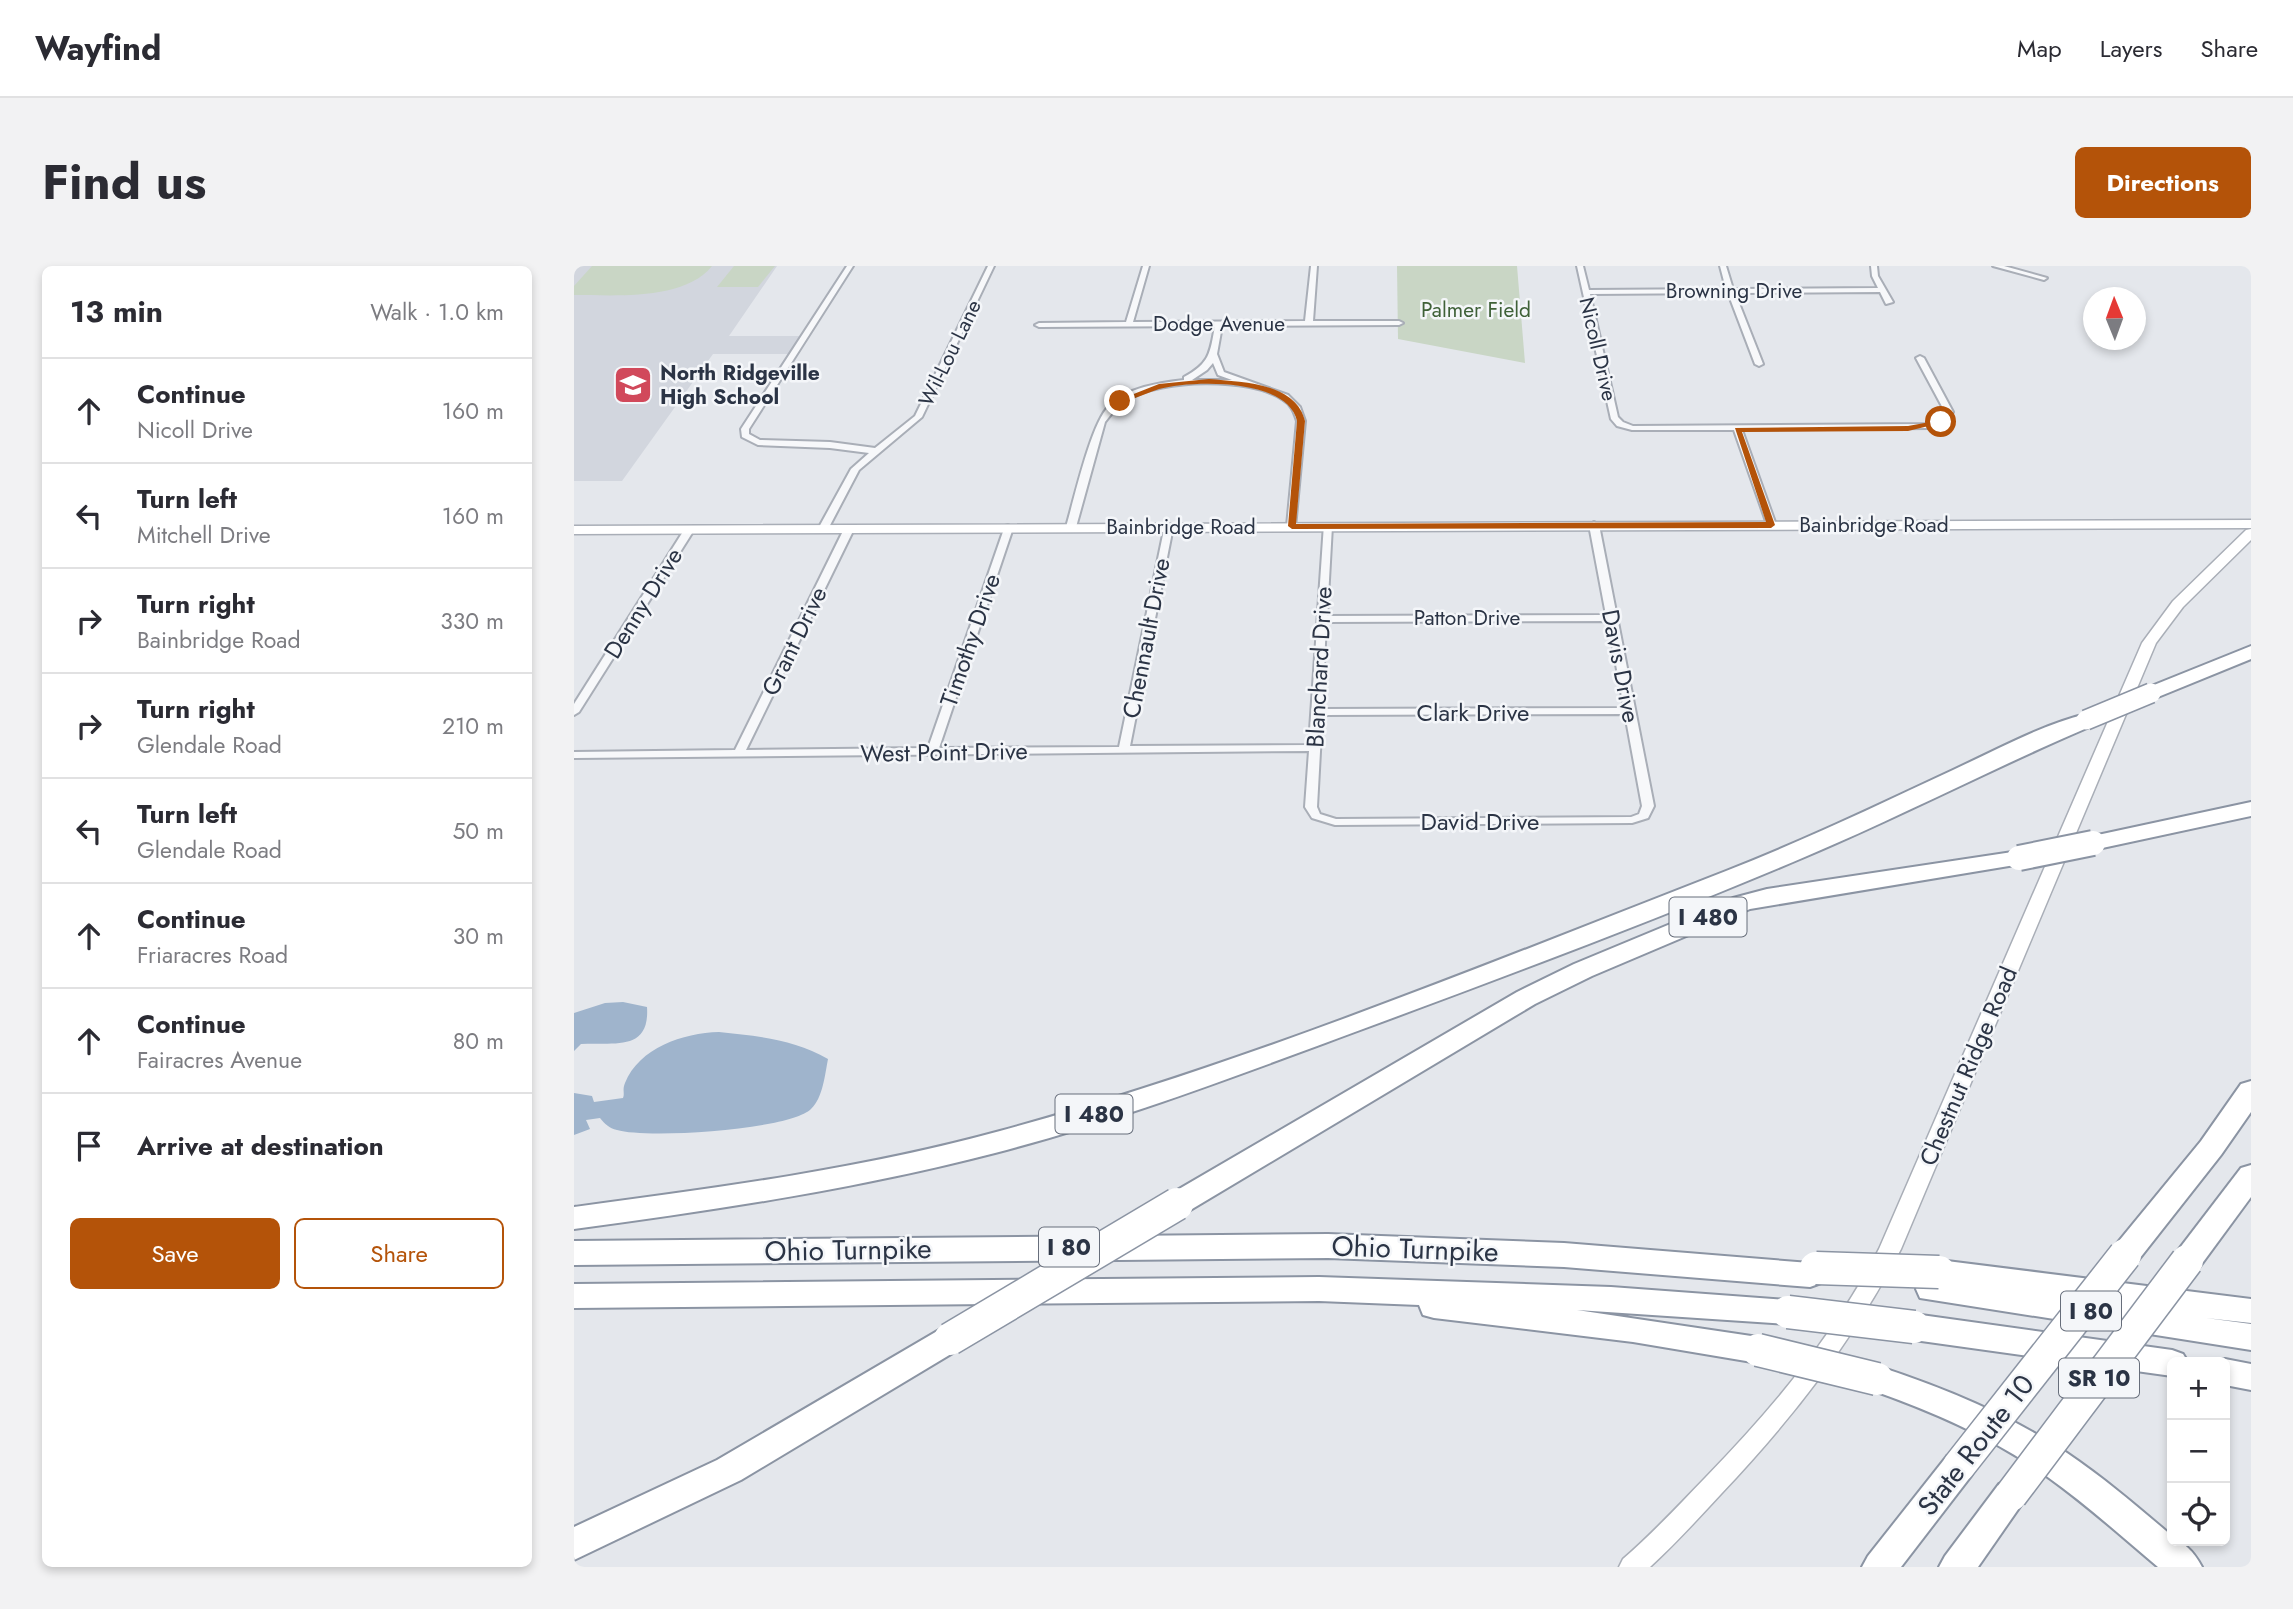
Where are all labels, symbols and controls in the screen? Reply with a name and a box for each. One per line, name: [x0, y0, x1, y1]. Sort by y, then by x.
text: Wayfind: [35, 25, 161, 72]
text: Map: [2017, 31, 2062, 66]
text: Layers: [2100, 31, 2162, 66]
text: Share: [2200, 31, 2258, 66]
text: Find us: [42, 147, 206, 217]
button: Directions: [2075, 147, 2251, 218]
street label: Browning Drive: [1666, 276, 1802, 306]
north arrow: [2083, 287, 2146, 350]
text: 13 min: [70, 290, 163, 333]
street label: Nicoll Drive: [1571, 294, 1625, 404]
text: Walk · 1.0 km: [370, 295, 504, 329]
street label: Wil-Lou Lane: [911, 295, 989, 411]
park label: Palmer Field: [1421, 295, 1531, 325]
street label: Dodge Avenue: [1153, 309, 1285, 339]
place label: North Ridgeville High School: [660, 358, 820, 412]
school or university icon: North Ridgeville High School: [612, 364, 654, 406]
text: Continue: [137, 375, 246, 413]
route end: [1104, 385, 1135, 416]
icon: ahead: [70, 392, 108, 430]
text: 160 m: [442, 394, 504, 428]
route start: [1925, 406, 1956, 437]
text: Nicoll Drive: [137, 413, 253, 447]
text: Turn left: [137, 480, 237, 518]
icon: left: [70, 497, 108, 535]
text: 160 m: [442, 499, 504, 533]
street label: Bainbridge Road: [1799, 510, 1949, 540]
street label: Bainbridge Road: [1106, 512, 1256, 542]
text: Mitchell Drive: [137, 518, 271, 552]
street label: Denny Drive: [595, 541, 691, 665]
street label: Chennault Drive: [1113, 555, 1179, 721]
street label: Timothy Drive: [931, 569, 1009, 711]
street label: Grant Drive: [753, 581, 835, 701]
text: Turn right: [137, 585, 255, 623]
street label: Blanchard Drive: [1297, 586, 1341, 748]
icon: right: [70, 602, 108, 640]
street label: Patton Drive: [1414, 603, 1520, 633]
text: 330 m: [440, 604, 504, 638]
street label: Davis Drive: [1593, 606, 1649, 726]
text: Bainbridge Road: [137, 623, 301, 657]
text: Turn right: [137, 690, 255, 728]
street label: Clark Drive: [1417, 695, 1529, 730]
icon: right: [70, 707, 108, 745]
text: 210 m: [442, 709, 504, 743]
text: Glendale Road: [137, 728, 282, 762]
street label: West Point Drive: [860, 733, 1028, 771]
text: Turn left: [137, 795, 237, 833]
street label: David Drive: [1421, 804, 1539, 839]
icon: left: [70, 812, 108, 850]
text: 50 m: [452, 814, 504, 848]
text: Glendale Road: [137, 833, 282, 867]
road number: I 480: [1670, 898, 1746, 936]
text: Continue: [137, 900, 246, 938]
icon: ahead: [70, 917, 108, 955]
text: 30 m: [453, 919, 504, 953]
text: Friaracres Road: [137, 938, 288, 972]
street label: Chestnut Ridge Road: [1910, 961, 2026, 1171]
text: Continue: [137, 1005, 246, 1043]
icon: ahead: [70, 1022, 108, 1060]
text: 80 m: [453, 1024, 504, 1058]
text: Fairacres Avenue: [137, 1043, 302, 1077]
road number: I 480: [1056, 1094, 1132, 1134]
icon: arrive: [70, 1127, 108, 1165]
text: Arrive at destination: [137, 1127, 384, 1165]
button: Save: [70, 1218, 280, 1289]
button: Share: [294, 1218, 504, 1289]
street label: Ohio Turnpike: [1331, 1226, 1499, 1272]
street label: Ohio Turnpike: [764, 1228, 932, 1272]
road number: I 80: [1039, 1228, 1099, 1266]
road number: I 80: [2061, 1292, 2121, 1330]
map controls: [2167, 1357, 2230, 1546]
button: +: [2167, 1357, 2230, 1420]
road number: SR 10: [2059, 1358, 2139, 1398]
street label: State Route 10: [1908, 1366, 2044, 1524]
button: −: [2167, 1420, 2230, 1483]
button: locate: [2167, 1483, 2230, 1546]

